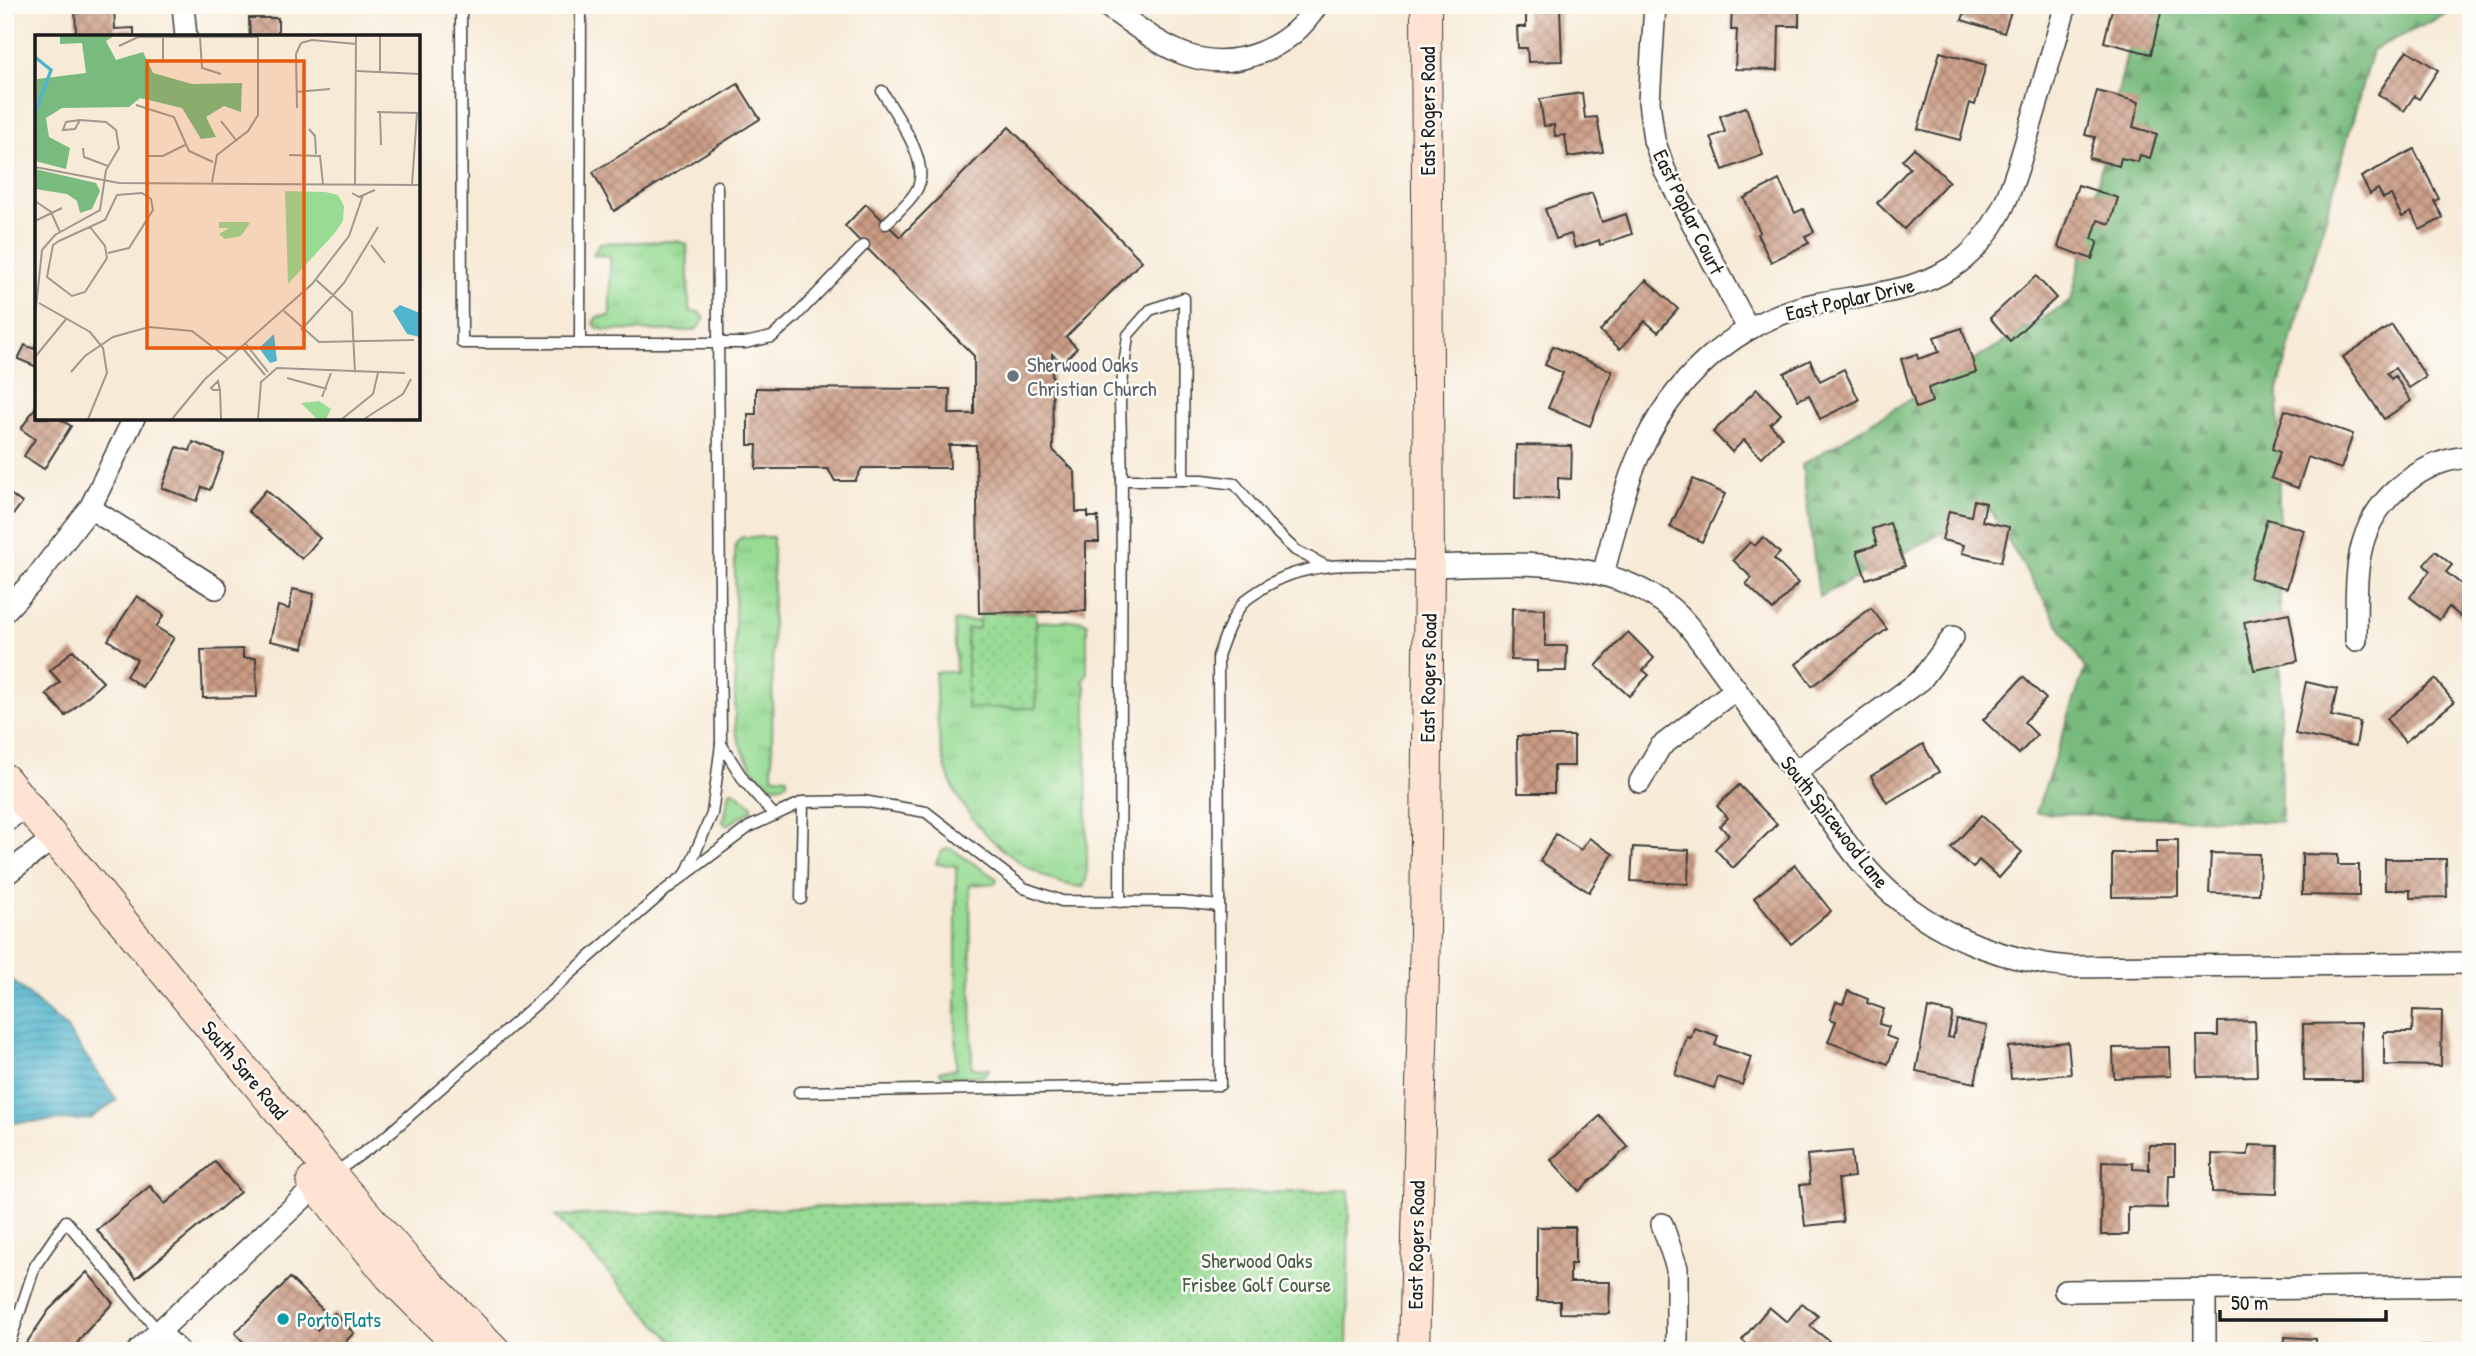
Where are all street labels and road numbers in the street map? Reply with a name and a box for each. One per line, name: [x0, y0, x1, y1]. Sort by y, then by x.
street label: East Rogers Road: [1413, 47, 1442, 175]
street label: East Poplar Court: [1646, 145, 1732, 280]
street label: East Poplar Drive: [1783, 270, 1917, 328]
street label: East Rogers Road: [1412, 613, 1444, 743]
street label: South Spicewood Lane: [1774, 750, 1896, 894]
street label: South Sare Road: [195, 1014, 295, 1126]
street label: East Rogers Road: [1400, 1180, 1432, 1310]

